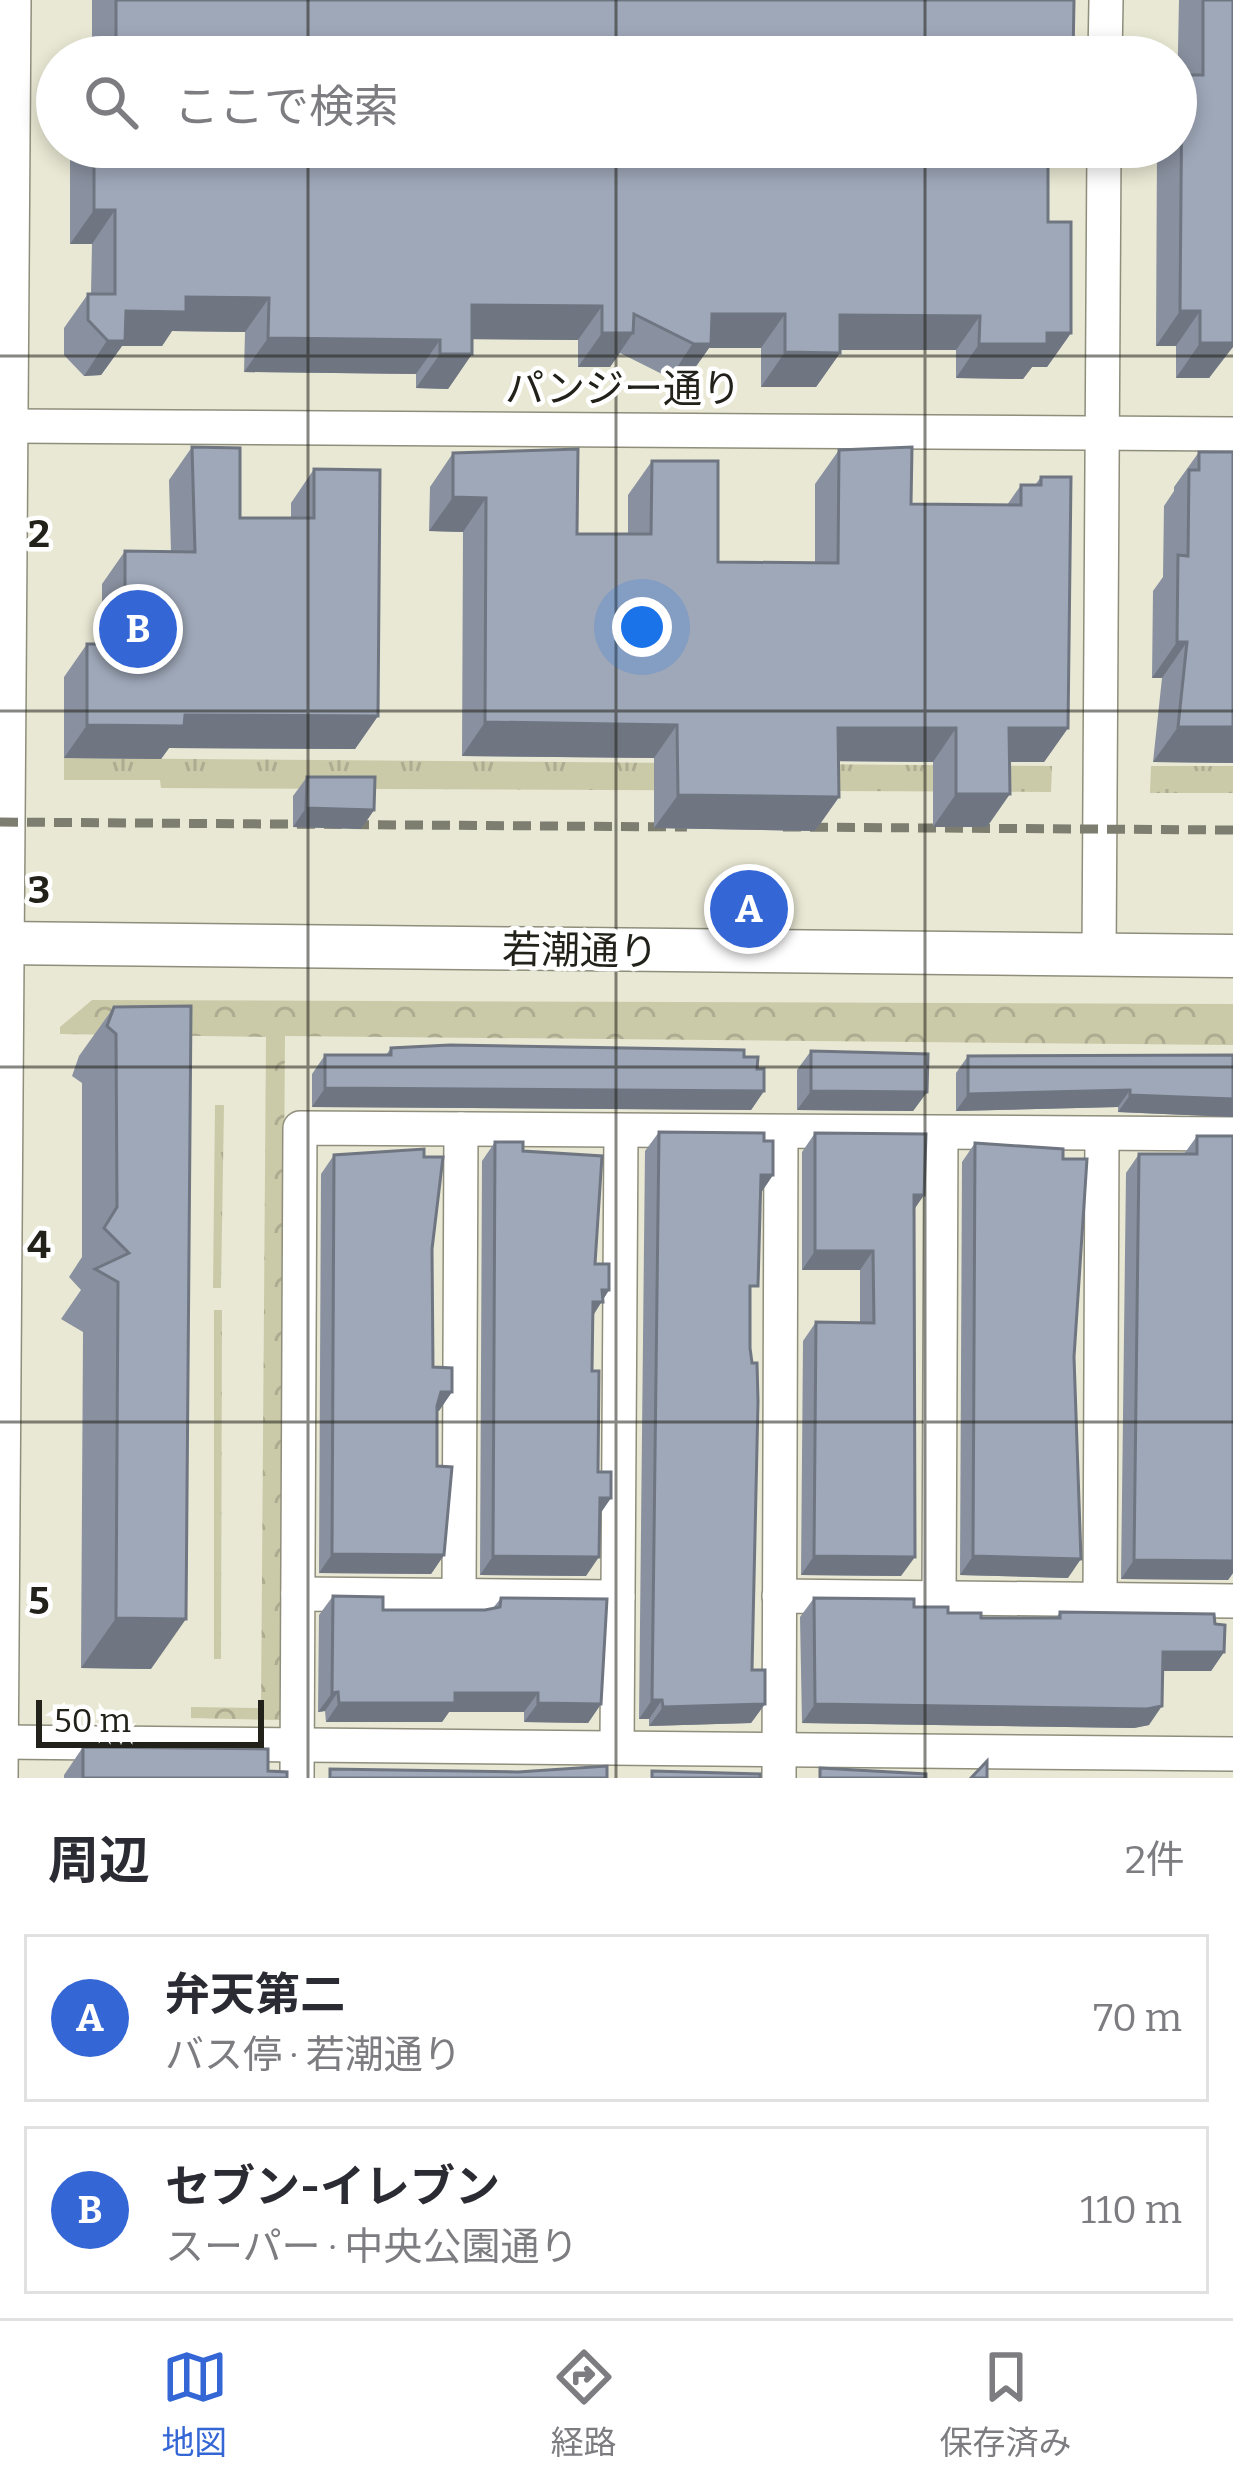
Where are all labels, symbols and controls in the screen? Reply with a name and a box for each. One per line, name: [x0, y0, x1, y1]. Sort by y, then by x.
search box: [36, 36, 1197, 168]
icon: search: [78, 69, 144, 135]
text: ここで検索: [174, 80, 399, 134]
street label: パンジー通り: [505, 366, 741, 412]
text: 2: [28, 511, 50, 557]
pin: B: [99, 584, 177, 674]
your location: [612, 597, 672, 657]
pin: A: [710, 864, 788, 954]
text: 3: [28, 867, 50, 913]
street label: 若潮通り: [502, 927, 658, 975]
text: 4: [27, 1222, 51, 1268]
text: 5: [28, 1578, 50, 1624]
scale bar: [36, 1694, 264, 1747]
text: 50 m: [54, 1701, 131, 1741]
text: 周辺: [48, 1830, 150, 1892]
text: 2件: [1125, 1837, 1185, 1883]
text: 弁天第二: [165, 1968, 345, 2022]
text: A: [76, 1995, 104, 2041]
text: 70 m: [1093, 1995, 1182, 2041]
text: バス停 · 若潮通り: [165, 2032, 462, 2078]
text: セブン-イレブン: [165, 2160, 500, 2214]
text: B: [77, 2187, 103, 2233]
text: 110 m: [1080, 2187, 1182, 2233]
text: スーパー · 中央公園通り: [165, 2224, 578, 2270]
tab: 地図: [162, 2344, 228, 2464]
tab: 経路: [551, 2344, 617, 2464]
tab: 保存済み: [940, 2344, 1072, 2464]

